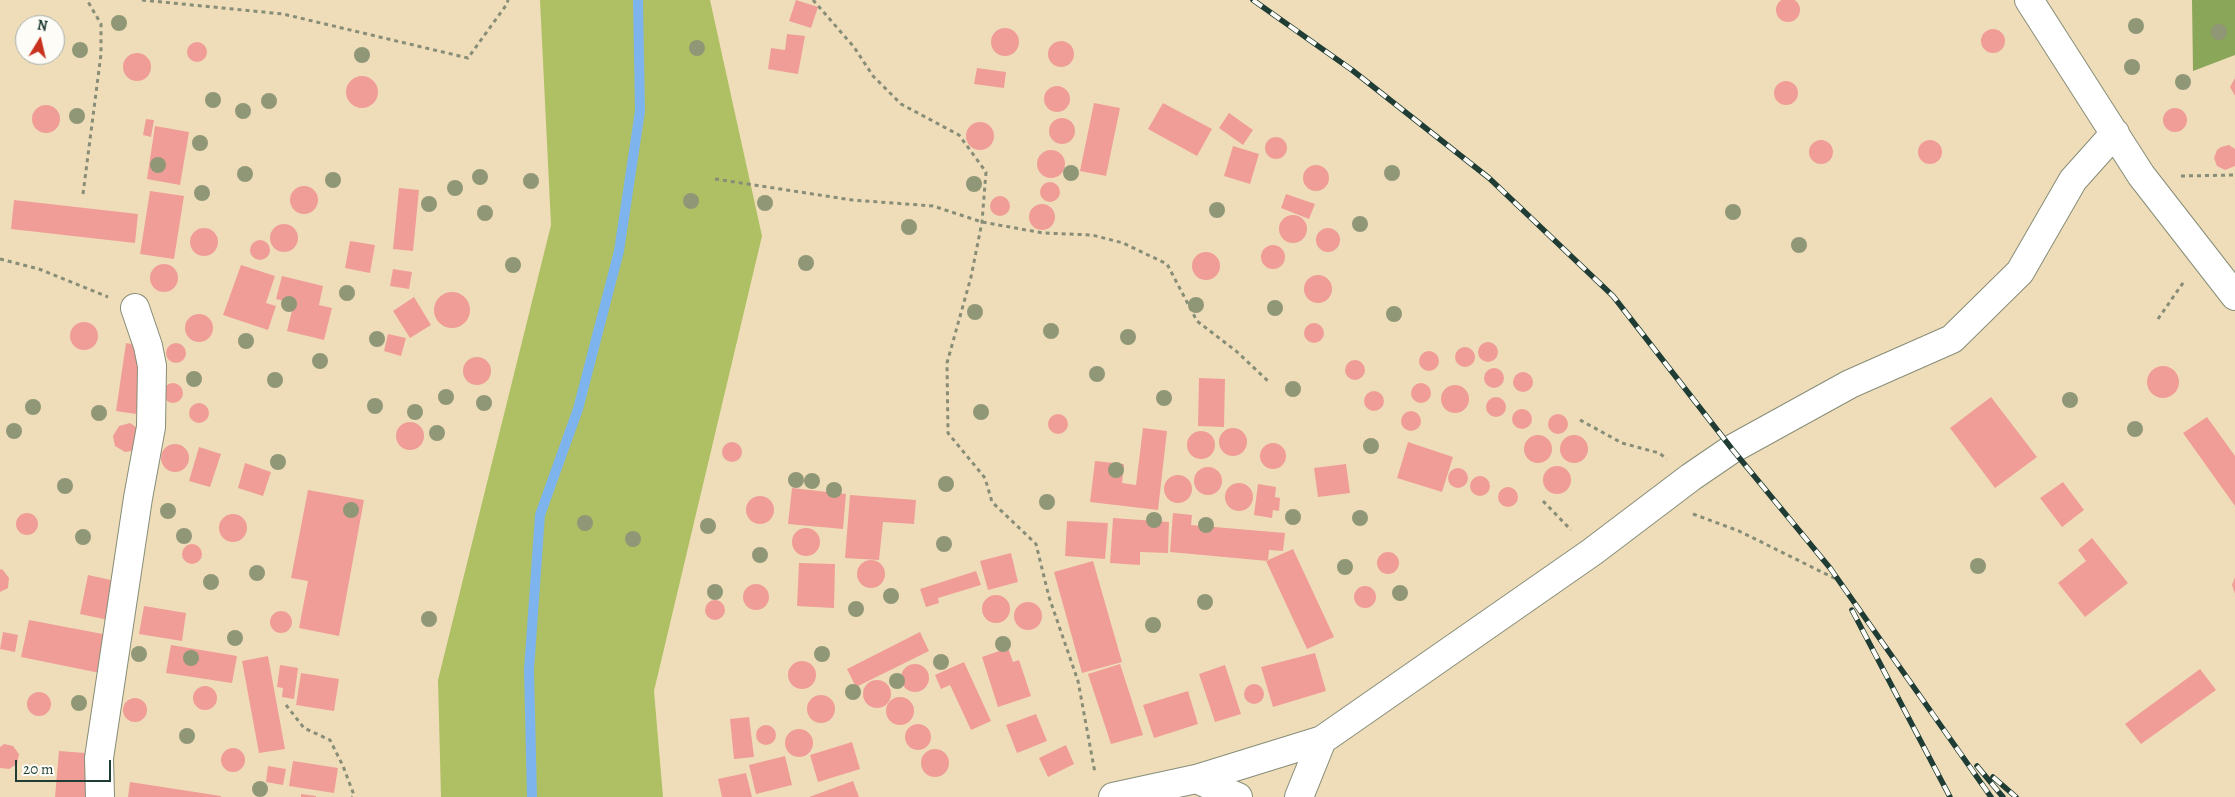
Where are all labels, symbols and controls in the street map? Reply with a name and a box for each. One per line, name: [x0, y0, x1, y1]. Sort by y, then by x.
north arrow: [15, 15, 65, 65]
text: N: [36, 15, 49, 36]
scale bar: [18, 750, 114, 782]
text: 20 m: [23, 759, 54, 779]

